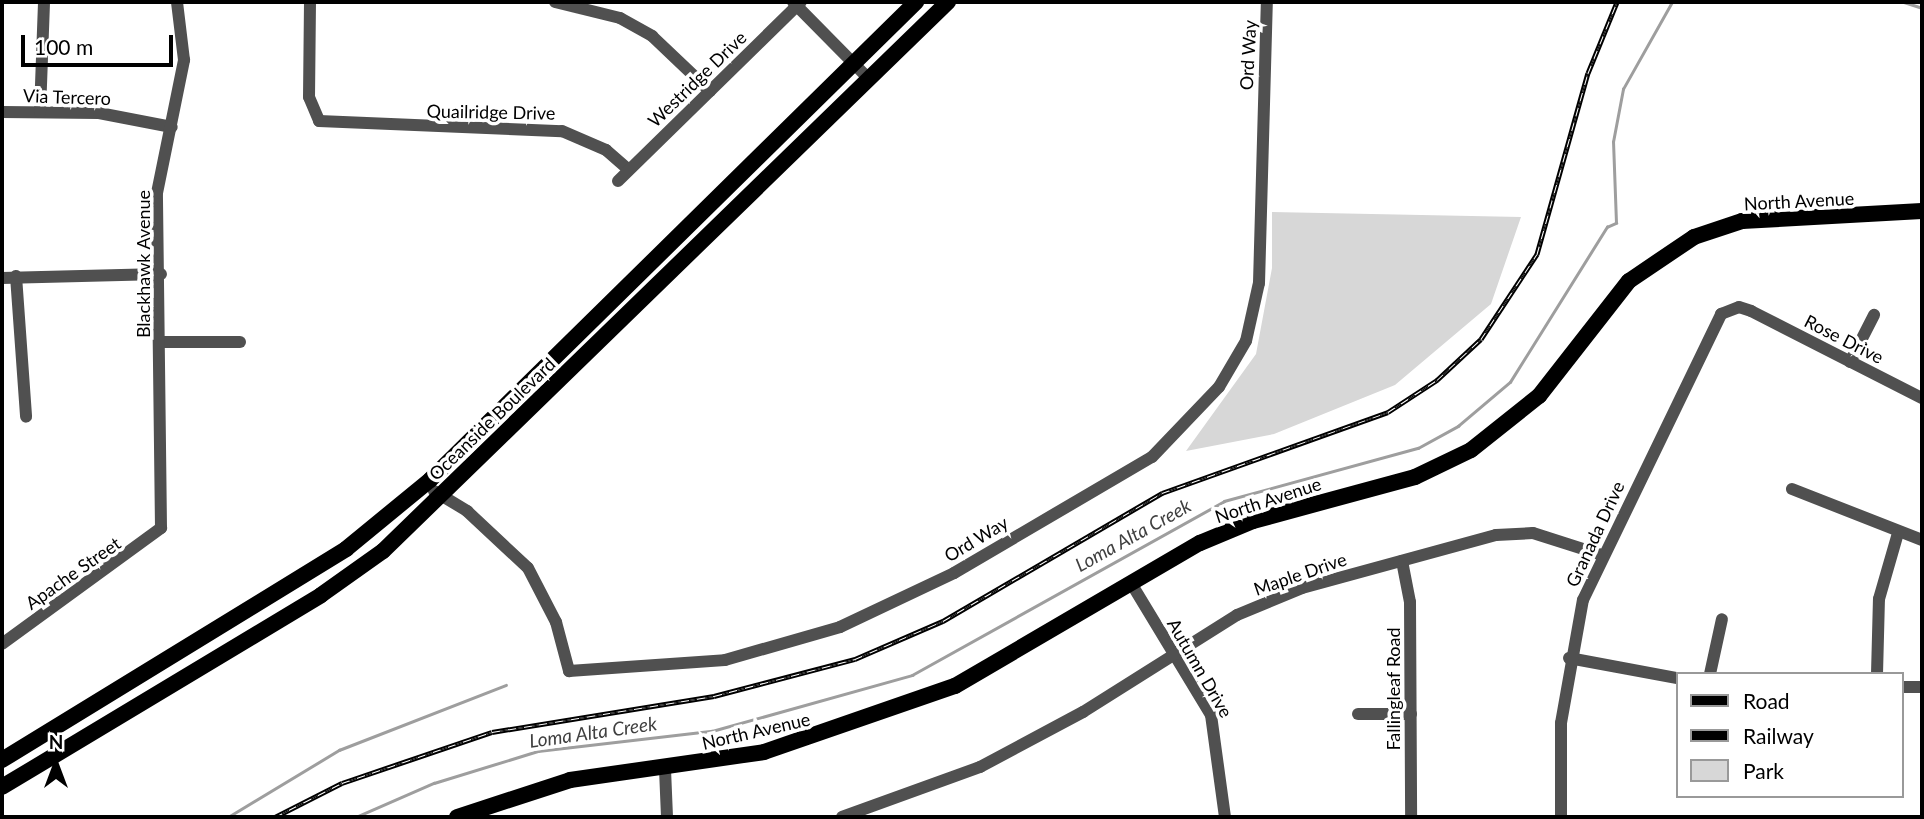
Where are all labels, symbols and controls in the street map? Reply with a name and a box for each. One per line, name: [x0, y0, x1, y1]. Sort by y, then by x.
street label: Ord Way: [1235, 19, 1261, 91]
scale bar: [24, 21, 177, 65]
street label: Westridge Drive: [643, 27, 751, 131]
text: 100 m: [34, 34, 93, 59]
street label: Via Tercero: [22, 85, 112, 109]
street label: Quailridge Drive: [426, 100, 556, 124]
street label: North Avenue: [1743, 187, 1855, 215]
street label: Blackhawk Avenue: [132, 190, 154, 338]
street label: Rose Drive: [1801, 310, 1887, 368]
street label: Oceanside Boulevard: [424, 353, 560, 485]
street label: North Avenue: [1212, 473, 1324, 527]
street label: Granada Drive: [1561, 478, 1629, 590]
water label: Loma Alta Creek: [1071, 494, 1195, 576]
street label: Ord Way: [940, 512, 1012, 566]
street label: Apache Street: [21, 532, 125, 614]
street label: Maple Drive: [1251, 548, 1349, 600]
street label: Autumn Drive: [1163, 615, 1237, 721]
street label: Fallingleaf Road: [1382, 627, 1404, 751]
legend: [1675, 672, 1903, 798]
text: Road: [1743, 688, 1790, 713]
street label: North Avenue: [700, 708, 812, 754]
water label: Loma Alta Creek: [527, 712, 659, 752]
text: Railway: [1743, 723, 1814, 748]
north arrow: [21, 728, 91, 798]
text: N: [49, 730, 63, 753]
text: Park: [1743, 758, 1784, 783]

